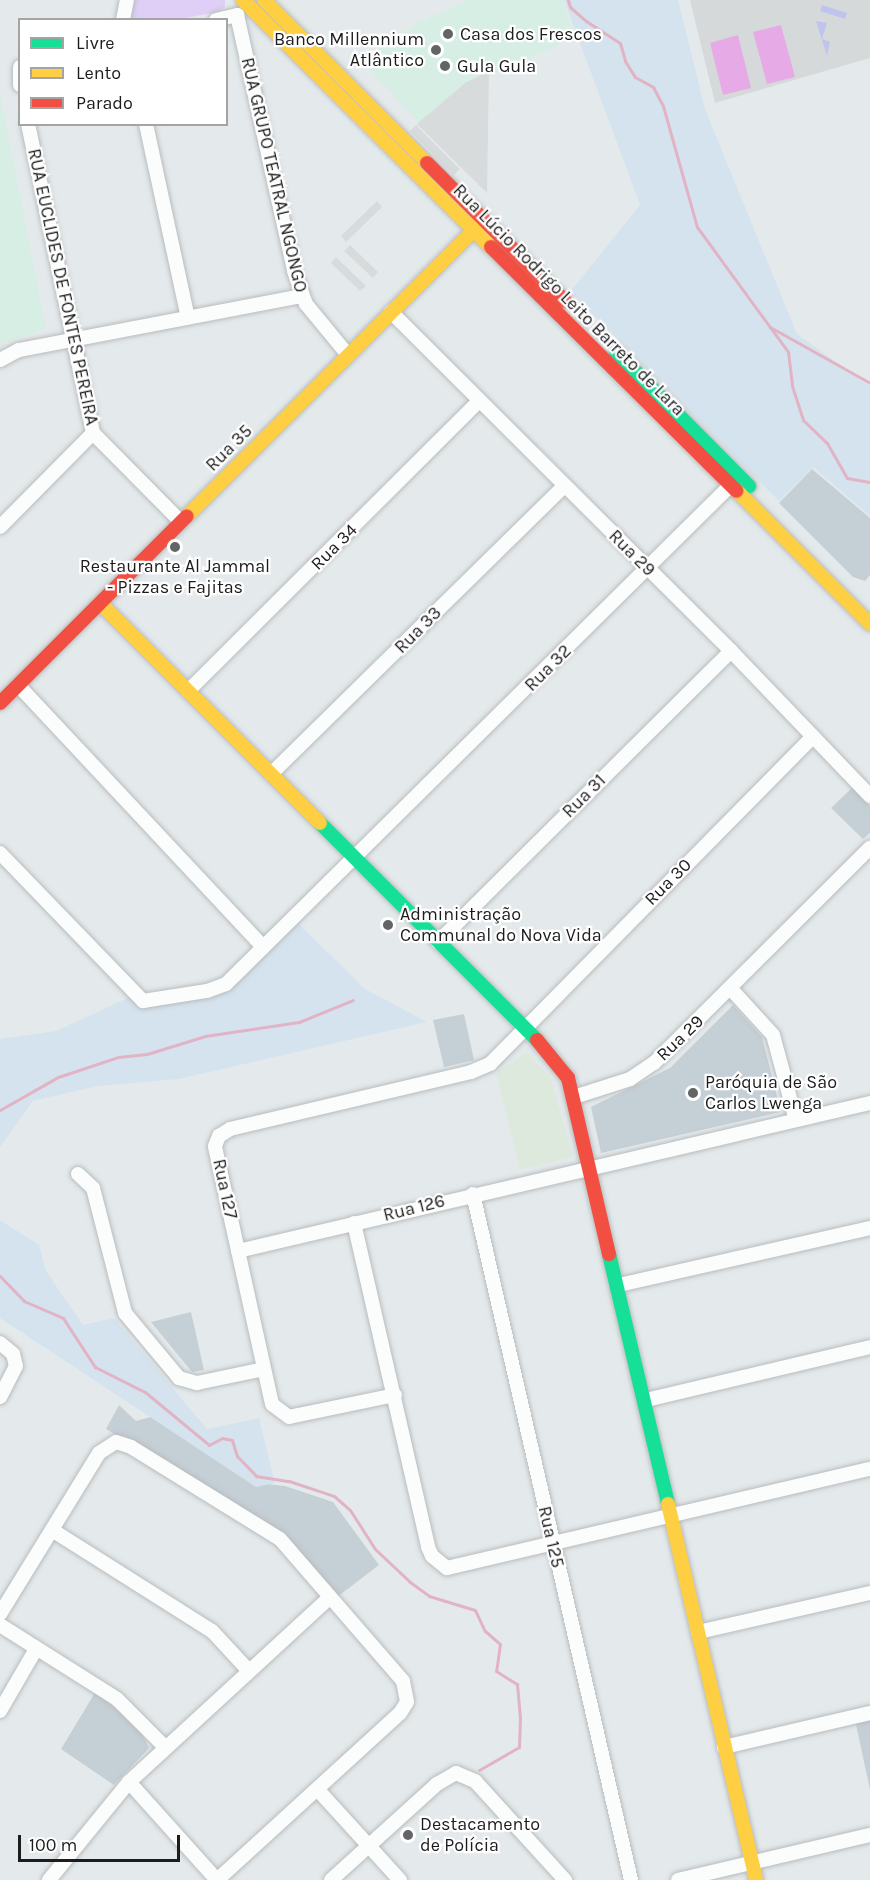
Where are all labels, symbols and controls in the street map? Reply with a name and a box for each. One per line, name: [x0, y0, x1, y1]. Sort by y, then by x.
legend: [18, 18, 228, 126]
place label: Casa dos Frescos: [460, 23, 602, 45]
marker: Casa dos Frescos: [441, 27, 455, 41]
place label: Banco Millennium Atlântico: [274, 29, 424, 72]
text: Livre: [76, 32, 115, 54]
marker: Banco Millennium Atlântico: [429, 43, 443, 57]
street label: RUA GRUPO TEATRAL NGONGO: [236, 55, 312, 295]
place label: Gula Gula: [457, 55, 536, 77]
marker: Gula Gula: [438, 59, 452, 73]
text: Lento: [76, 62, 121, 84]
text: Parado: [76, 92, 133, 114]
street label: RUA EUCLIDES DE FONTES PEREIRA: [23, 147, 103, 427]
street label: Rua Lúcio Rodrigo Leito Barreto de Lara: [449, 180, 689, 420]
street label: Rua 35: [201, 420, 257, 476]
street label: Rua 34: [306, 519, 362, 575]
street label: Rua 29: [604, 525, 660, 581]
marker: Restaurante Al Jammal - Pizzas e Fajitas: [168, 540, 182, 554]
place label: Restaurante Al Jammal - Pizzas e Fajitas: [80, 556, 270, 598]
street label: Rua 33: [390, 602, 446, 658]
street label: Rua 32: [520, 640, 576, 696]
street label: Rua 31: [558, 770, 610, 822]
street label: Rua 30: [640, 854, 696, 910]
place label: Administração Communal do Nova Vida: [400, 904, 602, 946]
marker: Administração Communal do Nova Vida: [381, 918, 395, 932]
street label: Rua 29: [652, 1010, 708, 1066]
place label: Paróquia de São Carlos Lwenga: [705, 1072, 837, 1114]
marker: Paróquia de São Carlos Lwenga: [686, 1086, 700, 1100]
street label: Rua 127: [208, 1157, 242, 1221]
street label: Rua 126: [381, 1190, 447, 1226]
street label: Rua 125: [533, 1504, 569, 1570]
place label: Destacamento de Polícia: [420, 1814, 540, 1856]
scale bar: [21, 1823, 183, 1861]
marker: Destacamento de Polícia: [401, 1828, 415, 1842]
text: 100 m: [29, 1834, 77, 1856]

